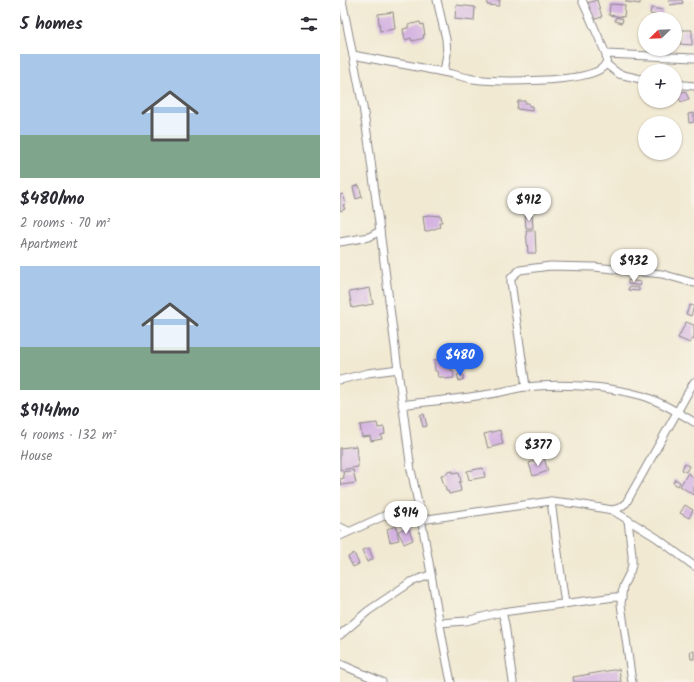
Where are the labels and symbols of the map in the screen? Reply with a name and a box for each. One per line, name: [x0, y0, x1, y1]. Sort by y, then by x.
north arrow: [638, 12, 682, 56]
pin: $912: [505, 188, 553, 222]
pin: $932: [610, 249, 658, 283]
pin: $480: [436, 343, 484, 377]
pin: $377: [514, 433, 562, 467]
pin: $914: [382, 501, 430, 535]

